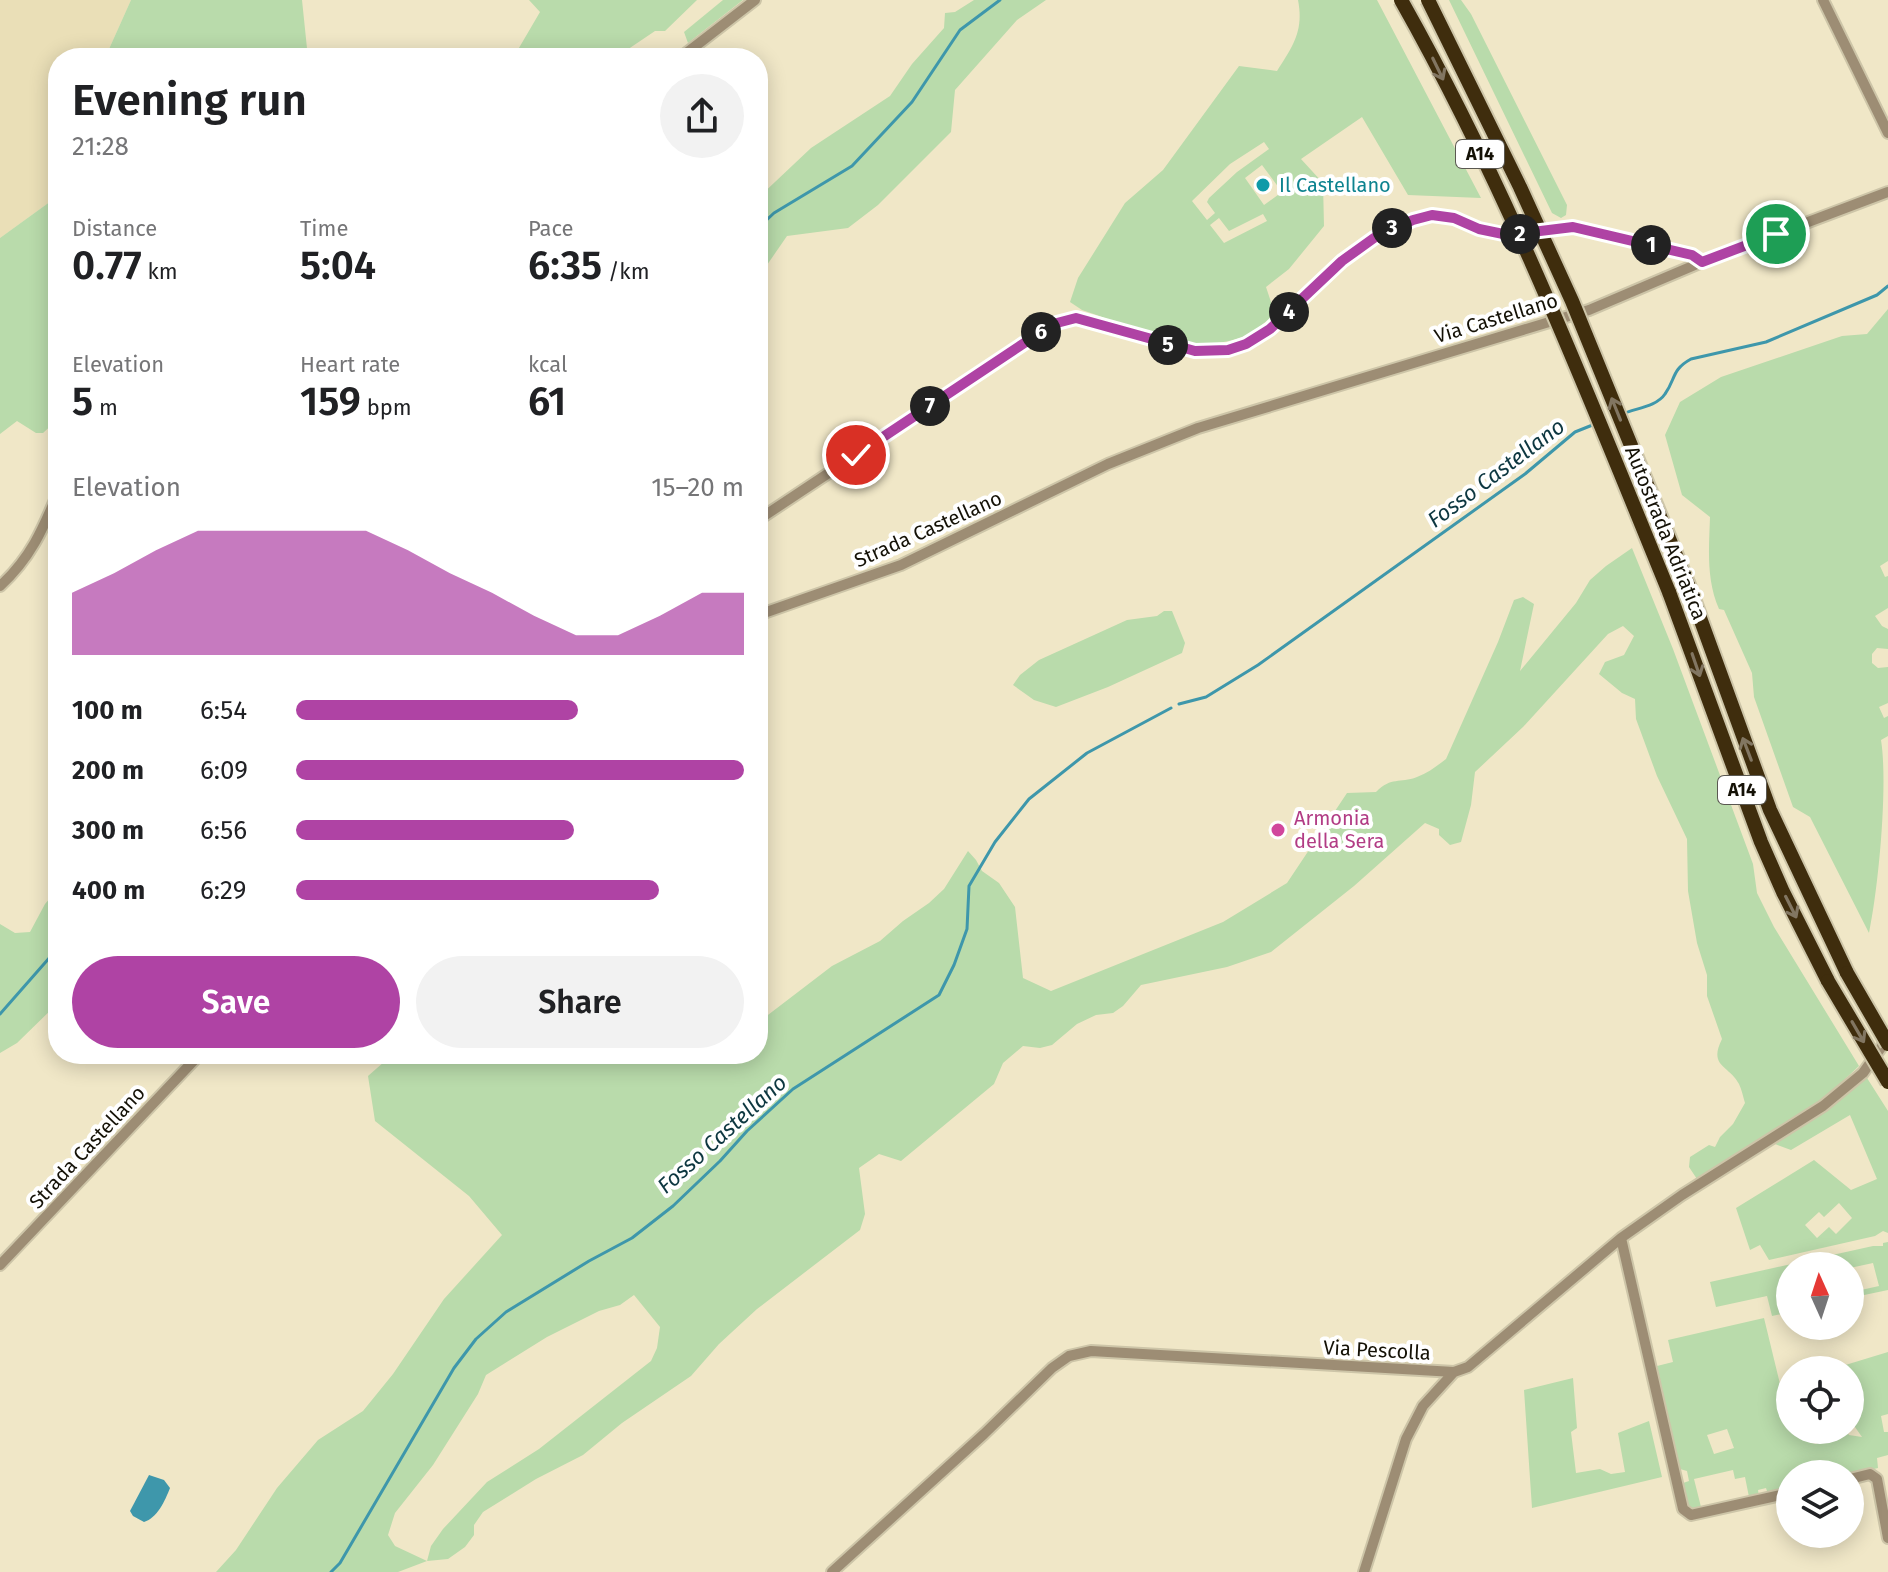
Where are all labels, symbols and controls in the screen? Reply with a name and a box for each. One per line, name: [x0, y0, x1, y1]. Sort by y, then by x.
one-way arrow: [1430, 56, 1446, 80]
text: Evening run: [72, 74, 307, 127]
button: share: [660, 74, 744, 158]
text: 21:28: [72, 131, 129, 162]
road number: A14: [1456, 140, 1504, 168]
place label: Il Castellano: [1279, 173, 1391, 197]
marker: Il Castellano: [1254, 176, 1272, 194]
pin: [1742, 200, 1810, 268]
pin: 3: [1372, 208, 1412, 248]
icon: arrive: [1754, 212, 1798, 256]
text: 3: [1386, 214, 1398, 241]
pin: 2: [1500, 214, 1540, 254]
text: Distance: [72, 215, 157, 242]
text: Time: [300, 215, 348, 242]
text: Pace: [528, 215, 574, 242]
text: 2: [1514, 220, 1526, 247]
pin: 1: [1631, 225, 1671, 265]
text: 1: [1646, 231, 1656, 258]
text: 0.77: [72, 242, 142, 290]
text: 5:04: [300, 242, 376, 290]
text: 6:35: [528, 242, 602, 290]
text: km: [142, 258, 178, 285]
text: /km: [602, 258, 649, 285]
street label: Via Castellano: [1431, 288, 1561, 348]
pin: 4: [1269, 292, 1309, 332]
text: 4: [1283, 298, 1295, 325]
pin: 6: [1021, 312, 1061, 352]
text: 6: [1035, 318, 1047, 345]
pin: 5: [1148, 325, 1188, 365]
text: 5: [1162, 331, 1174, 358]
text: Elevation: [72, 351, 164, 378]
text: Heart rate: [300, 351, 400, 378]
text: kcal: [528, 351, 568, 378]
text: 5: [72, 378, 93, 426]
text: 159: [300, 378, 361, 426]
text: 61: [528, 378, 566, 426]
pin: 7: [910, 386, 950, 426]
text: 7: [925, 392, 935, 419]
text: m: [93, 394, 118, 421]
text: bpm: [361, 394, 412, 421]
one-way arrow: [1608, 397, 1623, 422]
water label: Fosso Castellano: [1422, 413, 1570, 533]
pin: [822, 421, 890, 489]
icon: check: [834, 433, 878, 477]
street label: Autostrada Adriatica: [1620, 443, 1712, 623]
text: Elevation: [72, 472, 181, 503]
text: 15–20 m: [651, 472, 744, 503]
street label: Strada Castellano: [851, 486, 1005, 572]
one-way arrow: [1690, 653, 1704, 677]
text: 100 m: [72, 695, 143, 726]
text: 6:54: [200, 695, 247, 726]
one-way arrow: [1739, 737, 1753, 761]
text: 200 m: [72, 755, 144, 786]
text: 6:09: [200, 755, 248, 786]
road number: A14: [1718, 776, 1766, 804]
place label: Armonia della Sera: [1294, 806, 1384, 853]
text: 300 m: [72, 815, 144, 846]
text: 6:56: [200, 815, 247, 846]
marker: Armonia della Sera: [1269, 821, 1287, 839]
text: 400 m: [72, 875, 145, 906]
text: 6:29: [200, 875, 246, 906]
one-way arrow: [1783, 895, 1799, 919]
button: Save: [72, 956, 400, 1048]
button: Share: [416, 956, 744, 1048]
one-way arrow: [1850, 1020, 1866, 1043]
water label: Fosso Castellano: [652, 1069, 792, 1199]
street label: Strada Castellano: [24, 1081, 150, 1213]
north arrow: [1776, 1252, 1864, 1340]
map controls: [1776, 1252, 1864, 1548]
street label: Via Pescolla: [1323, 1335, 1431, 1365]
button: locate: [1776, 1356, 1864, 1444]
button: layers: [1776, 1460, 1864, 1548]

